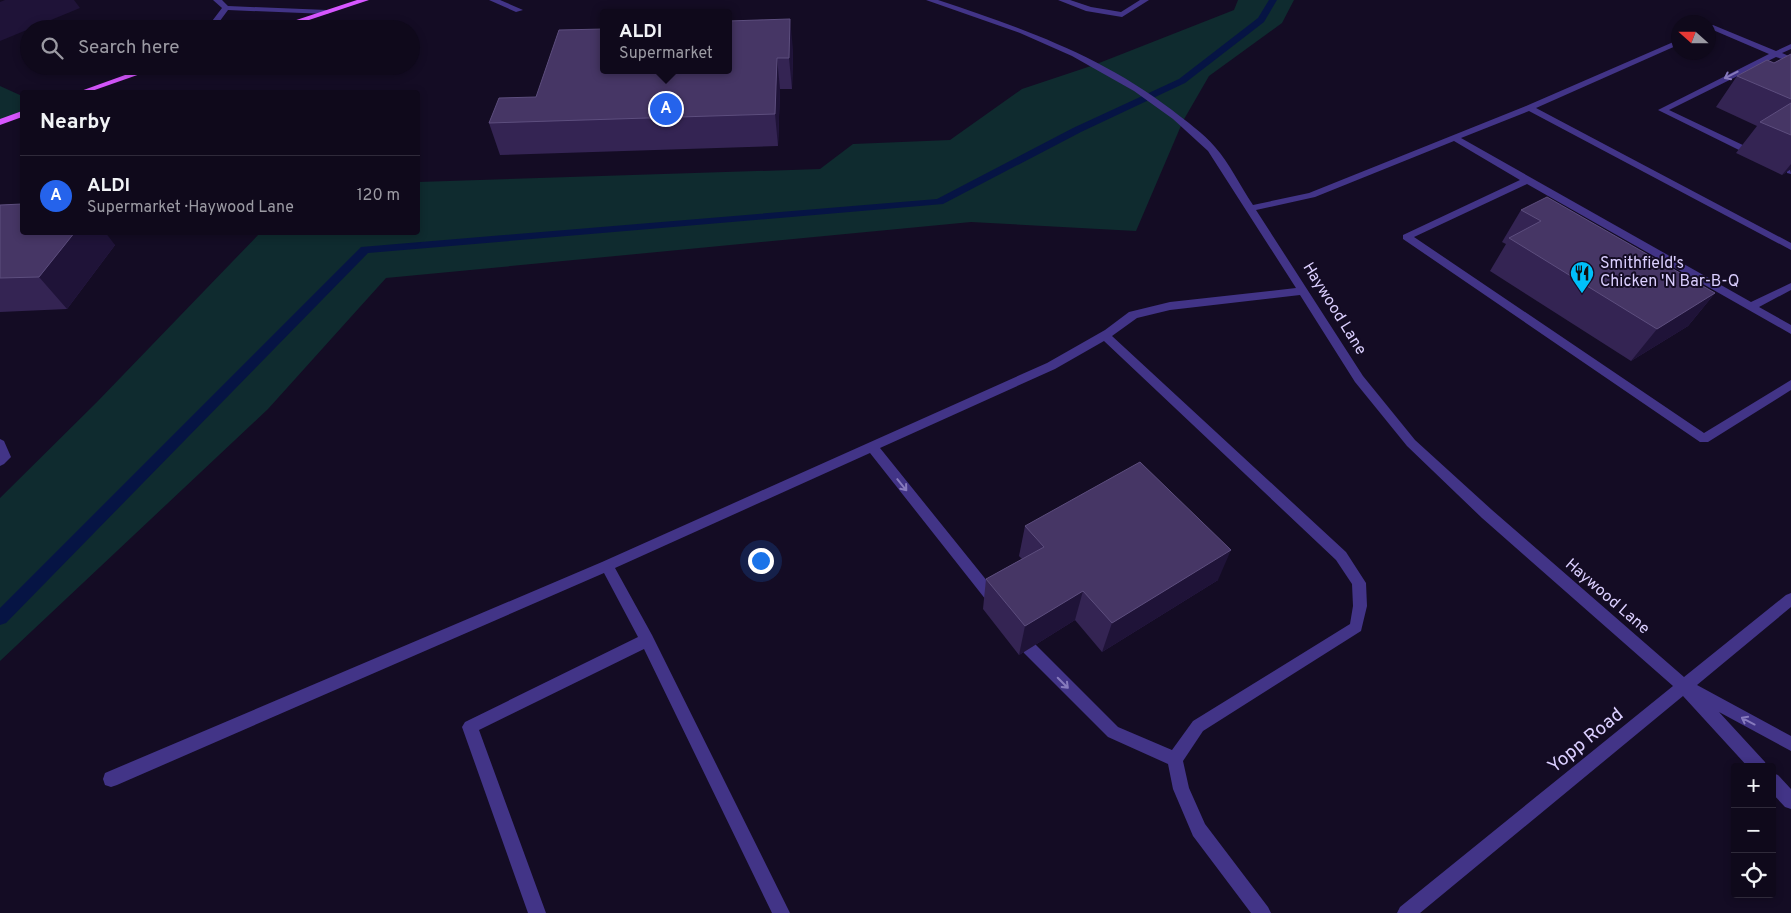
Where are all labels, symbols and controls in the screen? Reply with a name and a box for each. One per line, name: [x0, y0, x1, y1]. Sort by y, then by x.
popup: [600, 9, 732, 74]
north arrow: [1671, 15, 1716, 60]
search box: [20, 20, 420, 75]
text: ALDI: [619, 20, 662, 44]
icon: search: [38, 34, 66, 62]
text: Search here: [78, 36, 180, 60]
text: Supermarket: [619, 44, 713, 64]
one-way arrow: [1724, 71, 1739, 80]
pin: A: [650, 90, 682, 128]
text: Nearby: [40, 109, 111, 136]
text: ALDI: [87, 174, 130, 198]
text: A: [50, 186, 62, 206]
text: 120 m: [357, 186, 400, 206]
text: Supermarket · Haywood Lane: [87, 198, 294, 218]
place label: Smithfield's Chicken 'N Bar-B-Q: [1600, 254, 1739, 292]
street label: Haywood Lane: [1298, 259, 1370, 359]
restaurant icon: Smithfield's Chicken 'N Bar-B-Q: [1569, 260, 1595, 294]
one-way arrow: [897, 479, 908, 492]
your location: [748, 548, 774, 574]
street label: Haywood Lane: [1561, 555, 1653, 639]
one-way arrow: [1057, 676, 1069, 688]
street label: Yopp Road: [1543, 703, 1629, 779]
one-way arrow: [1741, 715, 1756, 725]
map controls: [1731, 763, 1776, 898]
button: +: [1731, 763, 1776, 808]
button: −: [1731, 808, 1776, 853]
button: locate: [1731, 853, 1776, 898]

